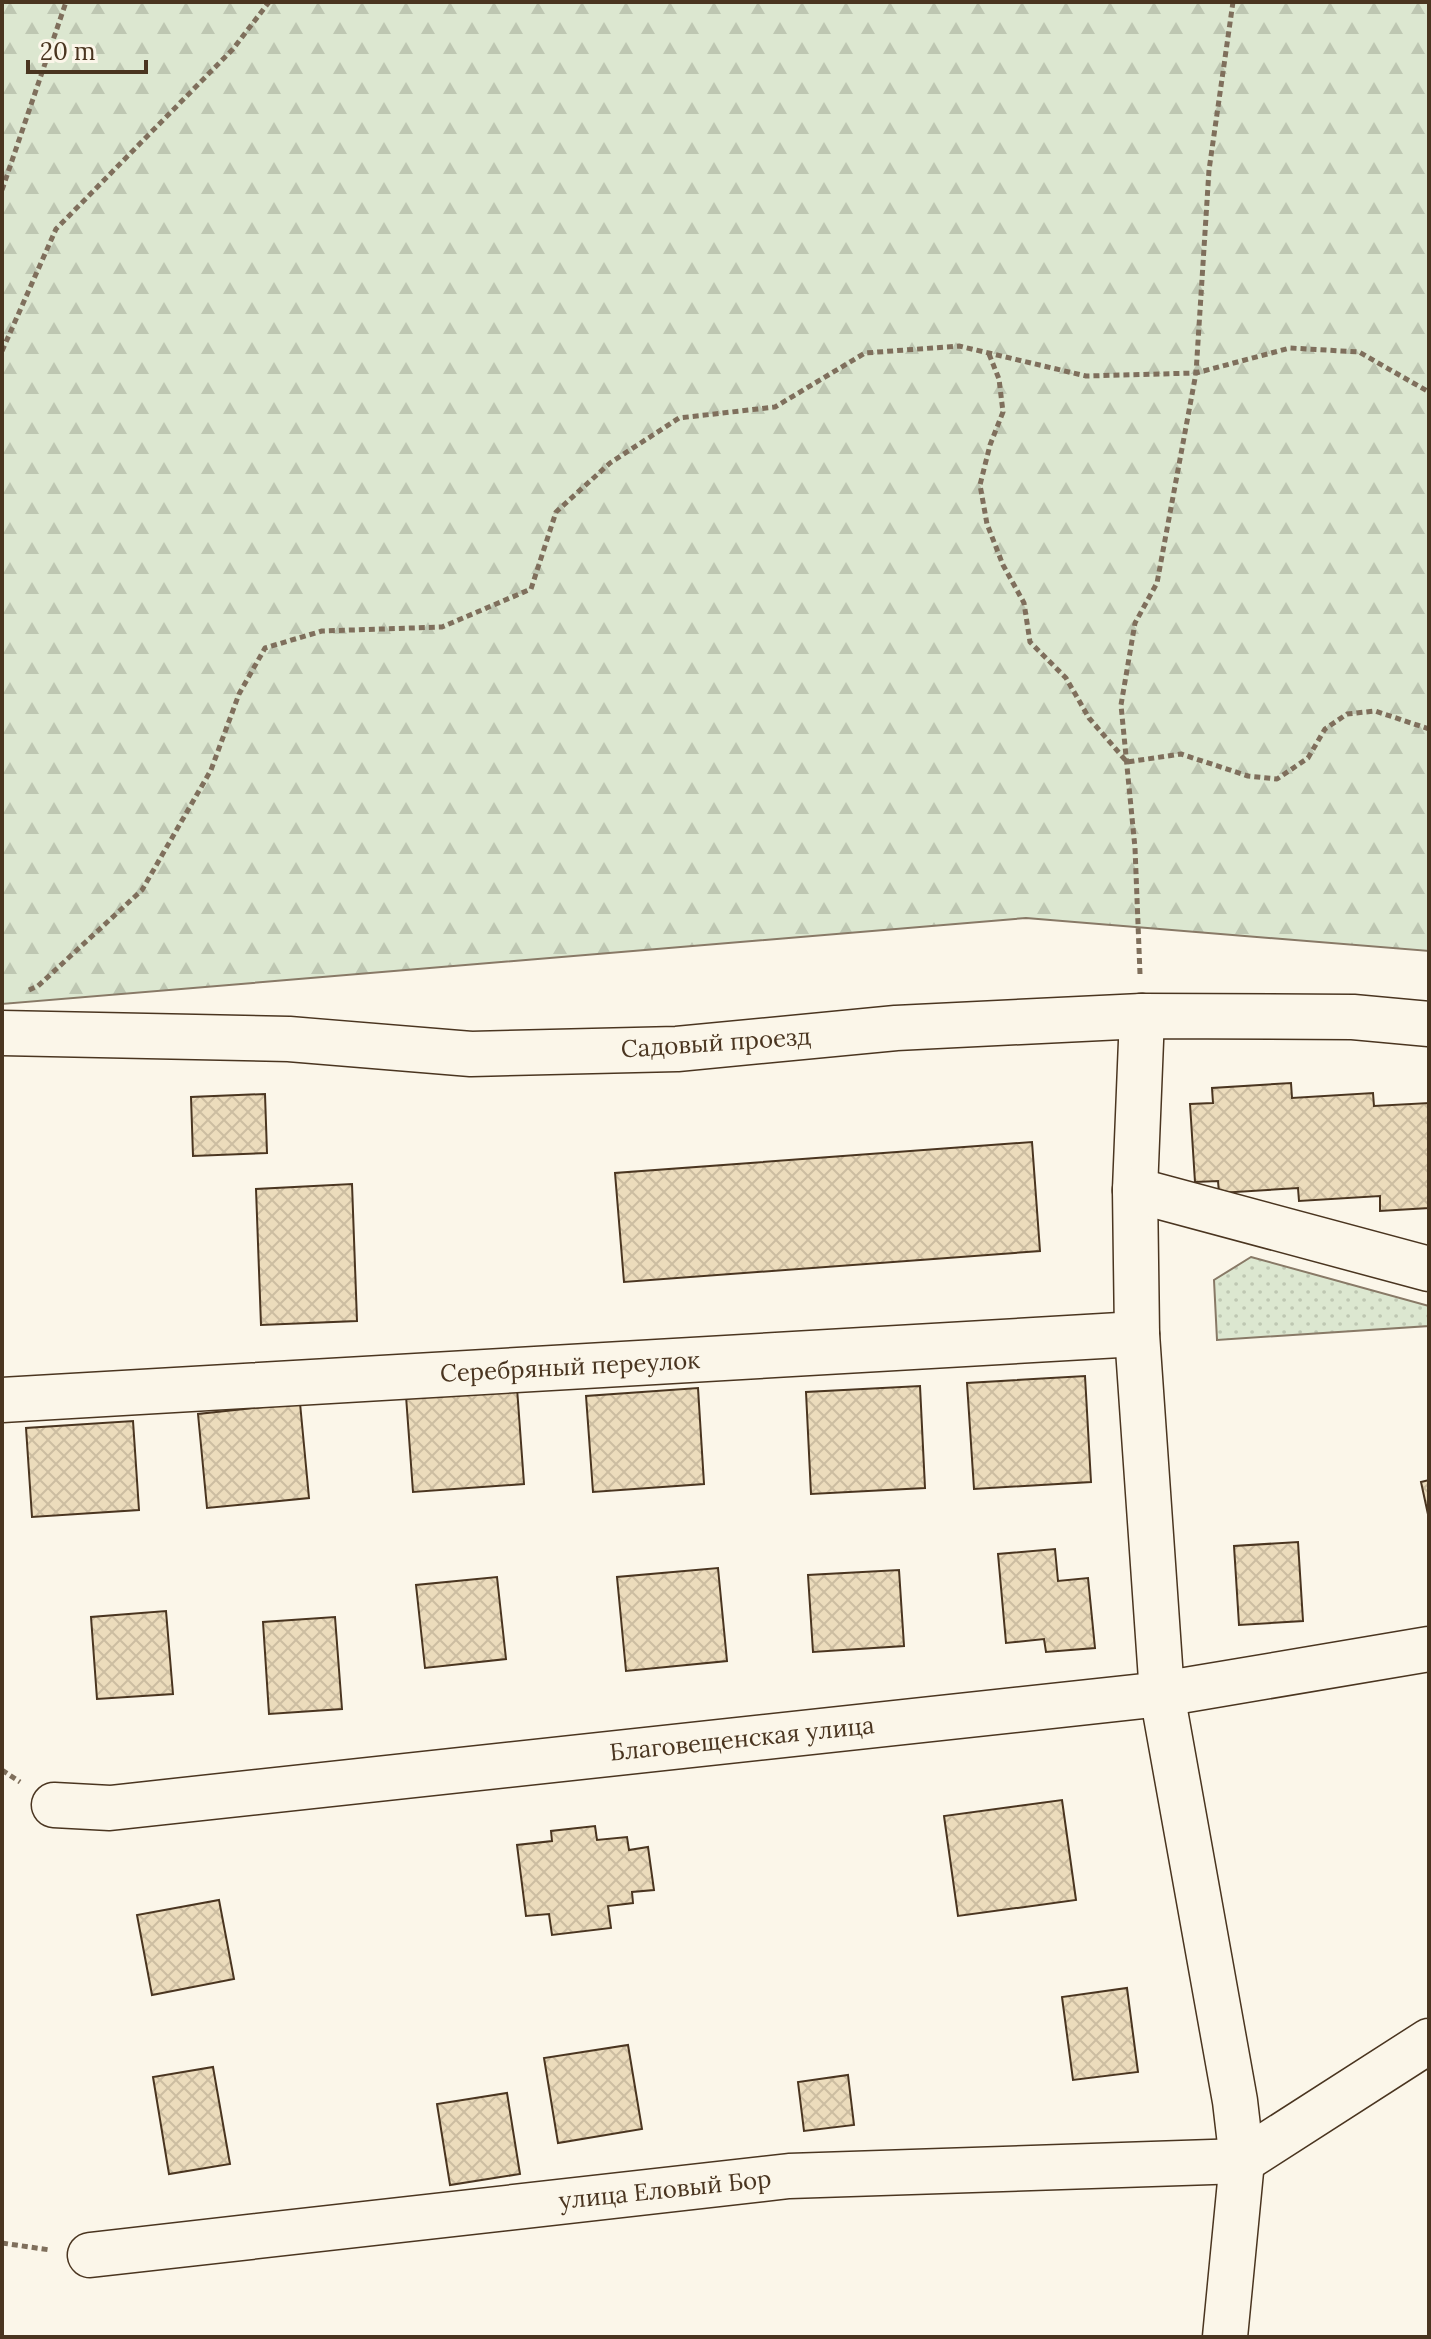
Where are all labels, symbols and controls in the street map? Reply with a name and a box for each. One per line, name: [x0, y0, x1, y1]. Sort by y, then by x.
scale bar: [28, 24, 146, 74]
text: 20 m: [40, 36, 96, 67]
street label: Садовый проезд: [620, 1020, 812, 1065]
street label: Серебряный переулок: [439, 1344, 701, 1389]
street label: Благовещенская улица: [608, 1709, 876, 1768]
street label: улица Еловый Бор: [557, 2163, 773, 2216]

